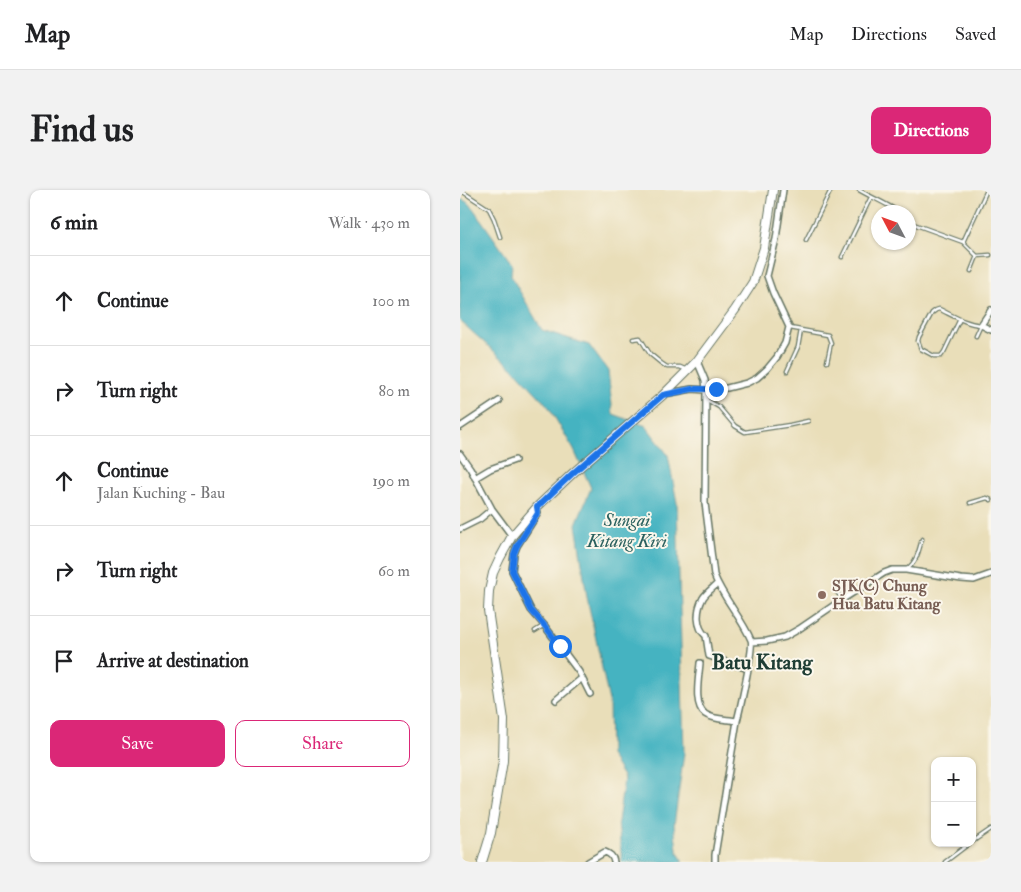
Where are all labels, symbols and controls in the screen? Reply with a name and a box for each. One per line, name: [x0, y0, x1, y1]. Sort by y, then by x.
text: Map: [25, 19, 70, 50]
text: Map: [790, 23, 823, 46]
text: Directions: [851, 23, 927, 46]
text: Saved: [955, 23, 996, 46]
button: Directions: [871, 107, 991, 154]
text: Find us: [30, 108, 134, 152]
north arrow: [871, 205, 916, 250]
text: 6 min: [50, 209, 98, 236]
text: Walk · 430 m: [328, 213, 410, 233]
icon: ahead: [50, 287, 78, 315]
text: Continue: [97, 289, 168, 313]
text: 100 m: [372, 291, 410, 311]
icon: right: [50, 377, 78, 405]
route end: [705, 378, 728, 401]
text: Turn right: [97, 379, 177, 403]
text: 80 m: [379, 381, 410, 401]
text: Continue: [97, 459, 168, 483]
icon: ahead: [50, 467, 78, 495]
text: 190 m: [372, 471, 410, 491]
text: Jalan Kuching - Bau: [97, 483, 225, 503]
water label: Sungai Kitang Kiri: [586, 509, 667, 553]
icon: right: [50, 557, 78, 585]
text: Turn right: [97, 559, 177, 583]
text: 60 m: [378, 561, 410, 581]
place label: SJK(C) Chung Hua Batu Kitang: [832, 576, 941, 615]
marker: SJK(C) Chung Hua Batu Kitang: [816, 589, 828, 601]
route start: [549, 635, 572, 658]
icon: arrive: [50, 647, 78, 675]
text: Arrive at destination: [97, 649, 249, 673]
district label: Batu Kitang: [711, 649, 813, 676]
button: Save: [50, 720, 225, 767]
button: Share: [235, 720, 410, 767]
map controls: [931, 757, 976, 847]
button: +: [931, 757, 976, 802]
button: −: [931, 802, 976, 847]

